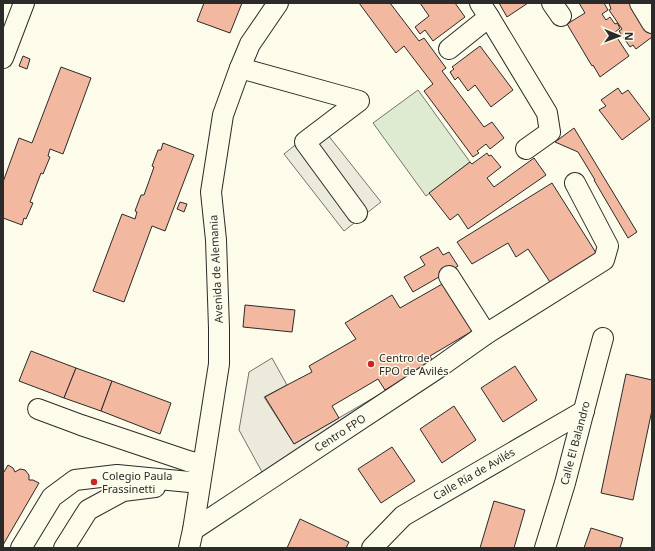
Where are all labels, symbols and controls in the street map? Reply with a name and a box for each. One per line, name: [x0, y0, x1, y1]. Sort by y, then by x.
north arrow: [599, 16, 639, 56]
text: N: [622, 32, 637, 41]
street label: Avenida de Alemania: [205, 214, 226, 324]
place label: Centro de FPO de Avilés: [379, 350, 448, 378]
marker: Centro de FPO de Avilés: [366, 359, 376, 369]
street label: Calle El Balandro: [556, 399, 593, 487]
street label: Centro FPO: [311, 410, 368, 455]
street label: Calle Ría de Avilés: [430, 444, 517, 503]
place label: Colegio Paula Frassinetti: [102, 468, 172, 496]
marker: Colegio Paula Frassinetti: [89, 477, 99, 487]

